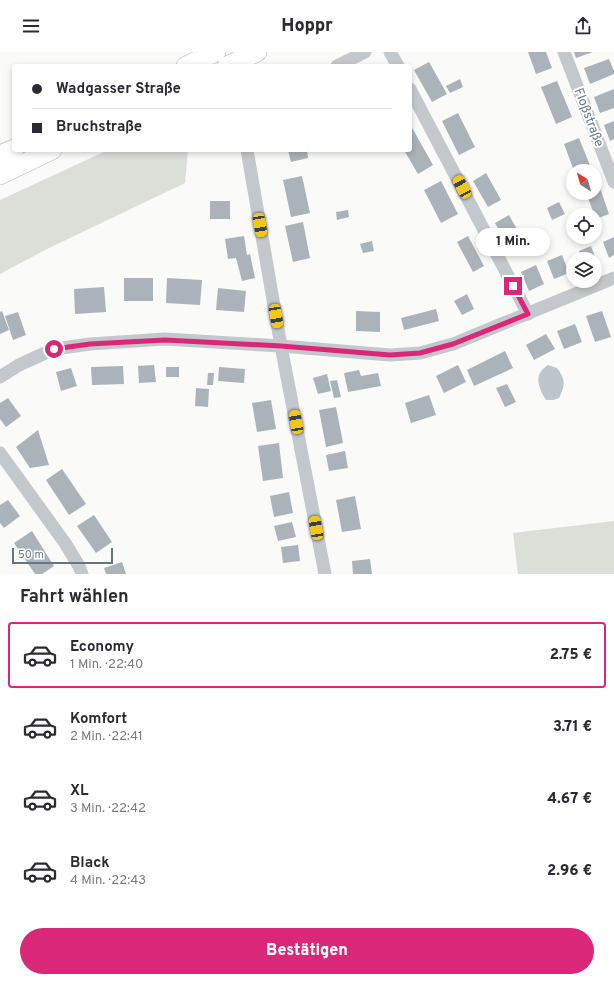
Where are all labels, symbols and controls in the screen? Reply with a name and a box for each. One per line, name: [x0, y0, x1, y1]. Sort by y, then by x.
icon: menu: [20, 15, 42, 37]
text: Hoppr: [281, 15, 333, 38]
icon: share: [572, 15, 594, 37]
text: Wadgasser Straße: [56, 80, 181, 99]
street label: Floßstraße: [570, 86, 607, 149]
text: Bruchstraße: [56, 118, 142, 137]
north arrow: [566, 164, 602, 200]
map controls: [566, 164, 602, 288]
car: [451, 174, 473, 200]
button: locate: [566, 208, 602, 244]
car: [252, 212, 268, 238]
callout: 1 Min.: [476, 228, 550, 256]
text: 1 Min.: [496, 234, 530, 250]
button: layers: [566, 252, 602, 288]
route end: [504, 277, 522, 295]
car: [268, 303, 284, 329]
route start: [45, 340, 63, 358]
car: [288, 409, 304, 435]
car: [308, 515, 324, 541]
scale bar: [12, 546, 113, 565]
text: 50 m: [18, 548, 44, 562]
text: Fahrt wählen: [20, 586, 129, 609]
icon: car: [22, 637, 58, 673]
text: Economy: [70, 638, 134, 657]
text: 2.75 €: [550, 646, 592, 665]
text: 1 Min. · 22:40: [70, 657, 143, 673]
icon: car: [22, 709, 58, 745]
text: Komfort: [70, 710, 127, 729]
text: 3.71 €: [553, 718, 592, 737]
text: 2 Min. · 22:41: [70, 729, 143, 745]
icon: car: [22, 781, 58, 817]
text: XL: [70, 782, 88, 801]
text: 4.67 €: [547, 790, 592, 809]
text: 3 Min. · 22:42: [70, 801, 146, 817]
icon: car: [22, 853, 58, 889]
text: Black: [70, 854, 110, 873]
text: 2.96 €: [547, 862, 592, 881]
text: 4 Min. · 22:43: [70, 873, 146, 889]
button: Bestätigen: [20, 928, 594, 974]

